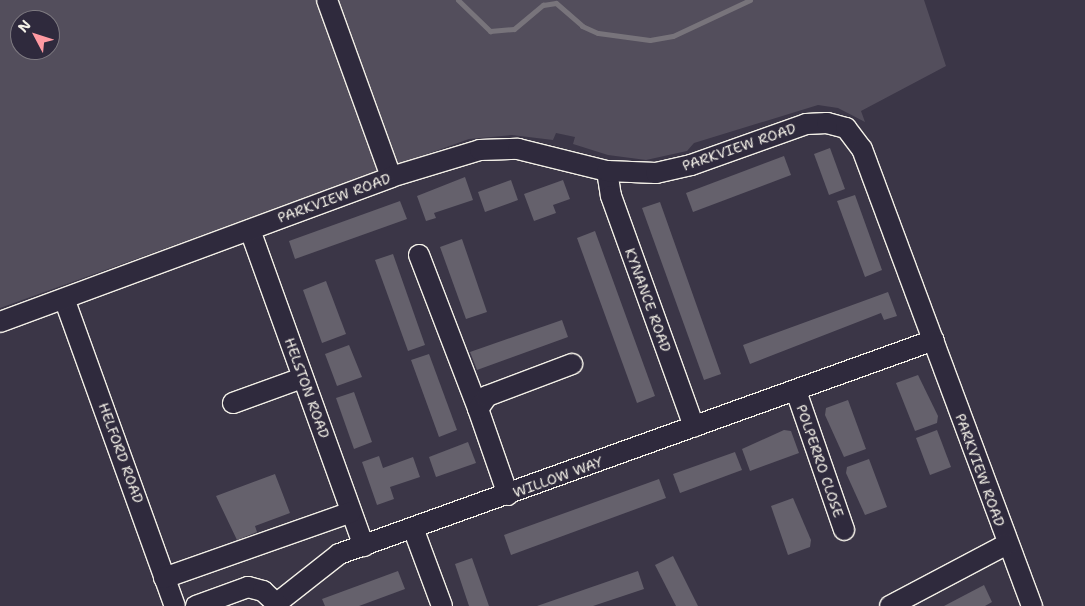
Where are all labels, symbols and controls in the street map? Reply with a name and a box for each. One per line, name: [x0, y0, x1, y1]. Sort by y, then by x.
north arrow: [10, 10, 60, 60]
text: N: [14, 16, 35, 36]
street label: PARKVIEW ROAD: [680, 120, 798, 174]
street label: PARKVIEW ROAD: [275, 170, 393, 226]
street label: KYNANCE ROAD: [621, 246, 675, 354]
street label: HELSTON ROAD: [281, 335, 333, 441]
street label: HELFORD ROAD: [95, 400, 147, 506]
street label: POLPERRO CLOSE: [793, 402, 847, 520]
street label: PARKVIEW ROAD: [952, 411, 1008, 529]
street label: WILLOW WAY: [511, 453, 605, 501]

